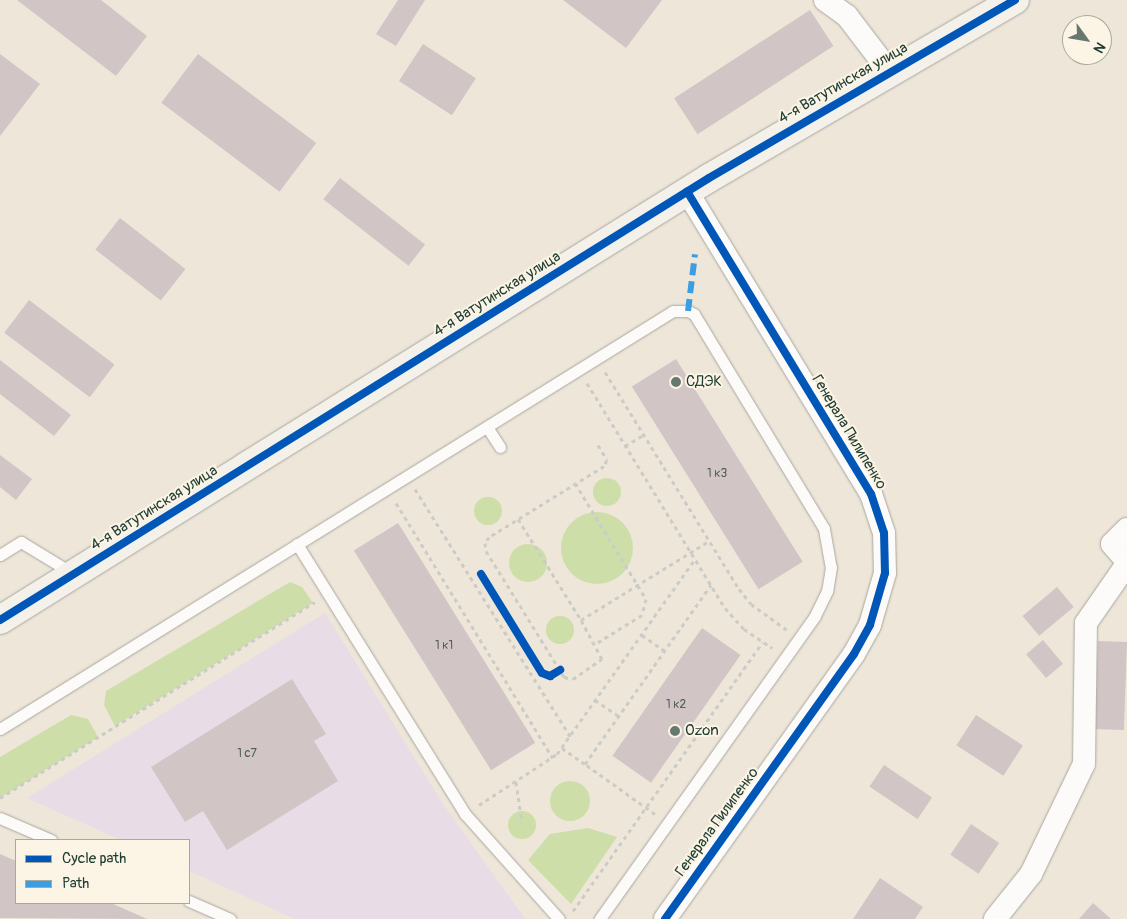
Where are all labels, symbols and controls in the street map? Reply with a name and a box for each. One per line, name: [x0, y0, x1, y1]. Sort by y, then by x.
north arrow: [1062, 15, 1112, 65]
street label: 4-я Ватутинская улица: [775, 39, 911, 127]
text: N: [1090, 39, 1109, 56]
street label: 4-я Ватутинская улица: [430, 248, 564, 340]
street label: Генерала Пилипенко: [808, 372, 890, 492]
place label: СДЭК: [686, 373, 722, 391]
marker: СДЭК: [670, 376, 682, 388]
street label: 4-я Ватутинская улица: [87, 462, 221, 554]
house number: 1 к3: [707, 467, 727, 481]
house number: 1 к1: [435, 639, 453, 653]
house number: 1 к2: [666, 698, 686, 712]
place label: Ozon: [685, 722, 719, 740]
marker: Ozon: [669, 725, 681, 737]
house number: 1 с7: [237, 747, 257, 761]
street label: Генерала Пилипенко: [671, 764, 763, 880]
legend: [15, 839, 190, 904]
text: Cycle path: [62, 849, 126, 868]
text: Path: [62, 874, 89, 893]

